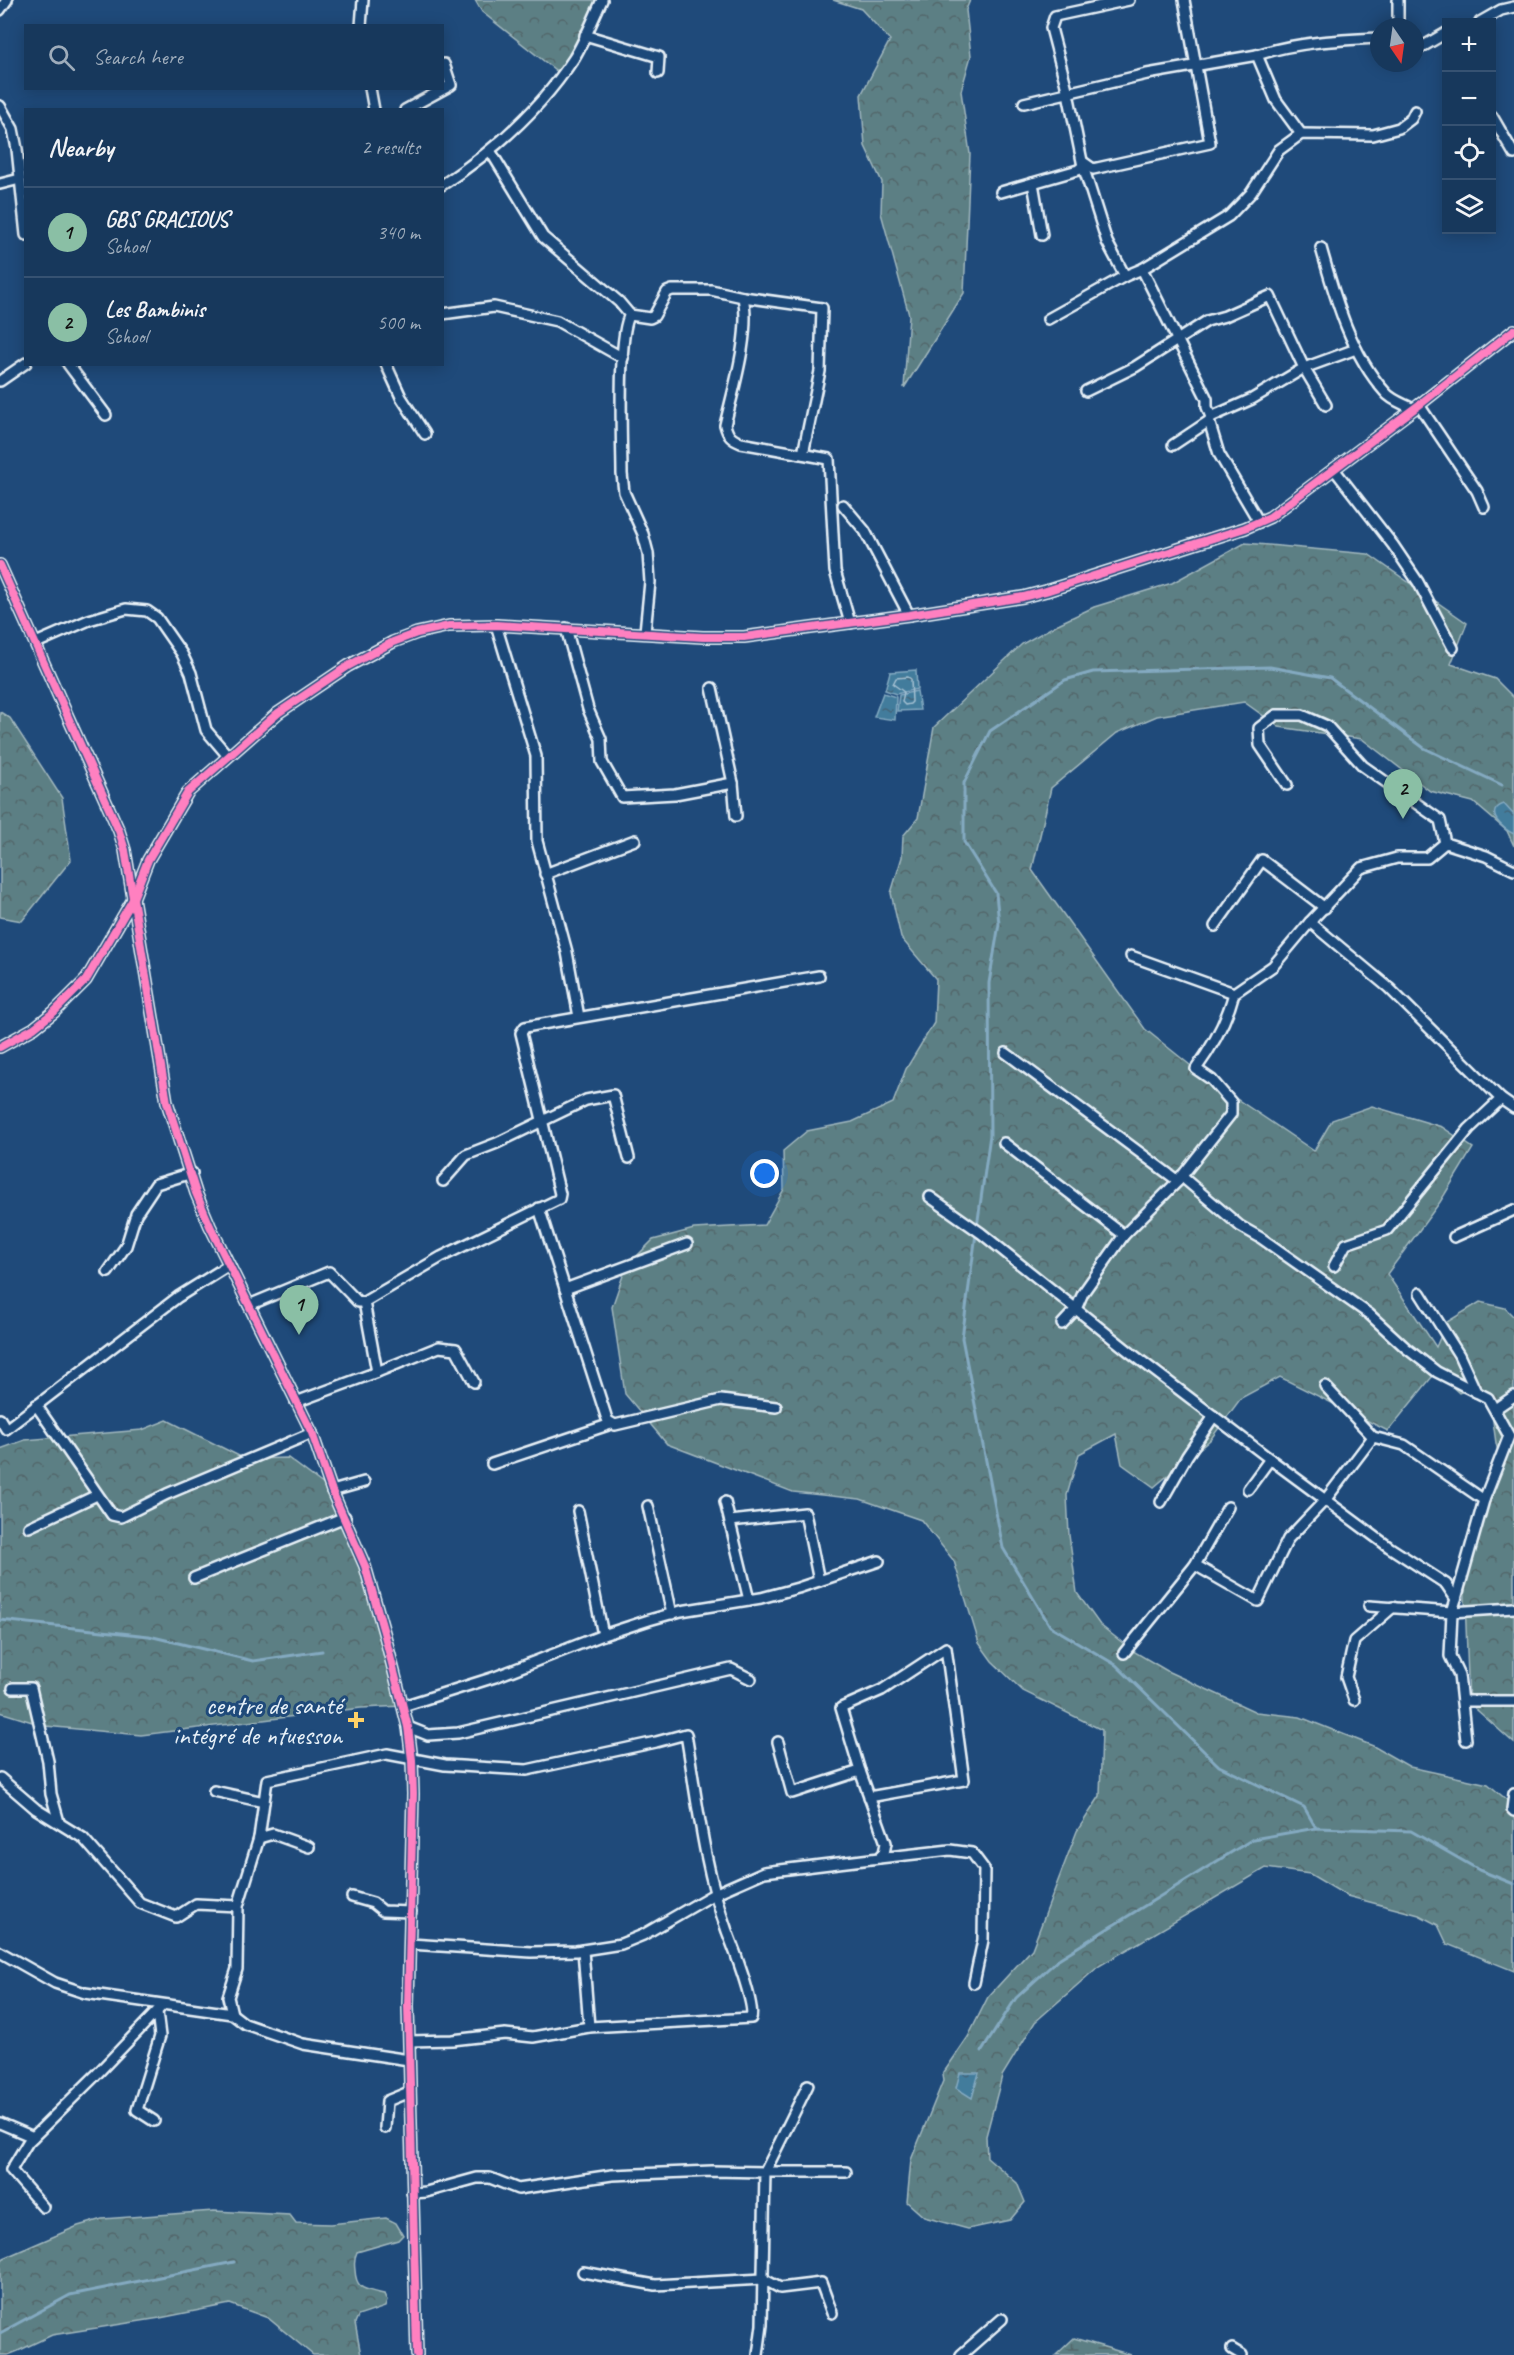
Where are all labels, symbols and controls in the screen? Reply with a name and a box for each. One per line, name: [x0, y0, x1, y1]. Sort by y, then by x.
north arrow: [1370, 18, 1424, 72]
map controls: [1442, 18, 1496, 234]
button: +: [1442, 18, 1496, 72]
search box: [24, 24, 444, 90]
icon: search: [45, 41, 78, 74]
text: Search here: [93, 43, 183, 71]
button: −: [1442, 72, 1496, 126]
button: locate: [1442, 126, 1496, 180]
text: Nearby: [48, 131, 113, 164]
text: 2 results: [361, 135, 420, 160]
button: layers: [1442, 180, 1496, 234]
text: GBS GRACIOUS: [105, 206, 228, 234]
text: 1: [63, 220, 72, 245]
text: 340 m: [377, 220, 420, 245]
text: School: [105, 234, 148, 259]
text: Les Bambinis: [105, 296, 205, 324]
text: 2: [63, 310, 72, 335]
text: 500 m: [377, 310, 420, 335]
text: School: [105, 324, 148, 349]
pin: 2: [1384, 770, 1422, 819]
your location: [750, 1159, 779, 1188]
pin: 1: [280, 1286, 318, 1335]
place label: centre de santé intégré de ntuesson: [173, 1689, 346, 1752]
marker: centre de santé intégré de ntuesson: [347, 1711, 365, 1729]

